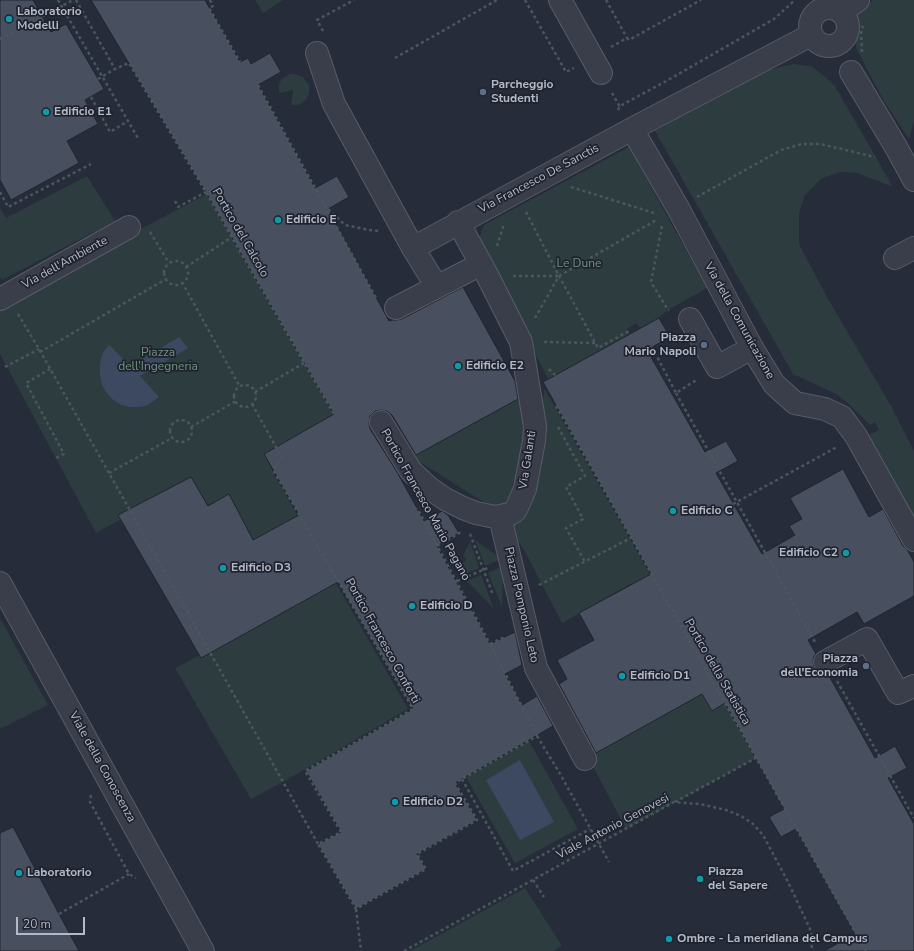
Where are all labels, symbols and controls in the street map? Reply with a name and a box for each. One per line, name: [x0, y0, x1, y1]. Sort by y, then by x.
place label: Laboratorio Modelli: [17, 5, 82, 33]
marker: Laboratorio Modelli: [4, 14, 14, 24]
place label: Parcheggio Studenti: [491, 78, 553, 106]
marker: Parcheggio Studenti: [478, 87, 488, 97]
place label: Edificio E1: [54, 105, 112, 119]
marker: Edificio E1: [41, 107, 51, 117]
street label: Via Francesco De Sanctis: [476, 141, 602, 217]
street label: Portico del Calcolo: [209, 186, 271, 280]
place label: Edificio E: [286, 213, 337, 227]
marker: Edificio E: [273, 215, 283, 225]
street label: Via dell'Ambiente: [20, 234, 110, 292]
park label: Le Dune: [557, 257, 601, 271]
street label: Via della Comunicazione: [701, 260, 777, 382]
place label: Piazza Mario Napoli: [625, 331, 696, 359]
marker: Piazza Mario Napoli: [699, 340, 709, 350]
park label: Piazza dell'Ingegneria: [118, 346, 198, 374]
place label: Edificio E2: [466, 359, 524, 373]
marker: Edificio E2: [453, 361, 463, 371]
street label: Portico Francesco Mario Pagano: [377, 427, 473, 583]
street label: Via Galanti: [516, 430, 540, 490]
place label: Edificio C: [681, 504, 733, 518]
marker: Edificio C: [668, 506, 678, 516]
street label: Piazza Pomponio Leto: [501, 546, 541, 664]
place label: Edificio C2: [779, 546, 838, 560]
marker: Edificio C2: [841, 548, 851, 558]
place label: Edificio D3: [231, 561, 291, 575]
marker: Edificio D3: [218, 563, 228, 573]
street label: Portico Francesco Conforti: [342, 576, 422, 706]
place label: Edificio D: [420, 599, 473, 613]
marker: Edificio D: [407, 601, 417, 611]
street label: Portico della Statistica: [681, 616, 753, 728]
place label: Piazza dell'Economia: [781, 652, 858, 680]
marker: Piazza dell'Economia: [861, 661, 871, 671]
place label: Edificio D1: [630, 669, 690, 683]
marker: Edificio D1: [617, 671, 627, 681]
street label: Viale della Conoscenza: [66, 709, 138, 825]
street label: Viale Antonio Genovesi: [554, 791, 672, 863]
place label: Edificio D2: [403, 795, 463, 809]
marker: Edificio D2: [390, 797, 400, 807]
place label: Piazza del Sapere: [708, 865, 768, 893]
place label: Laboratorio: [27, 866, 92, 880]
marker: Laboratorio: [14, 868, 24, 878]
marker: Piazza del Sapere: [695, 874, 705, 884]
scale bar: [18, 909, 87, 935]
text: 20 m: [23, 916, 51, 932]
place label: Ombre - La meridiana del Campus: [677, 932, 868, 946]
marker: Ombre - La meridiana del Campus: [664, 934, 674, 944]

